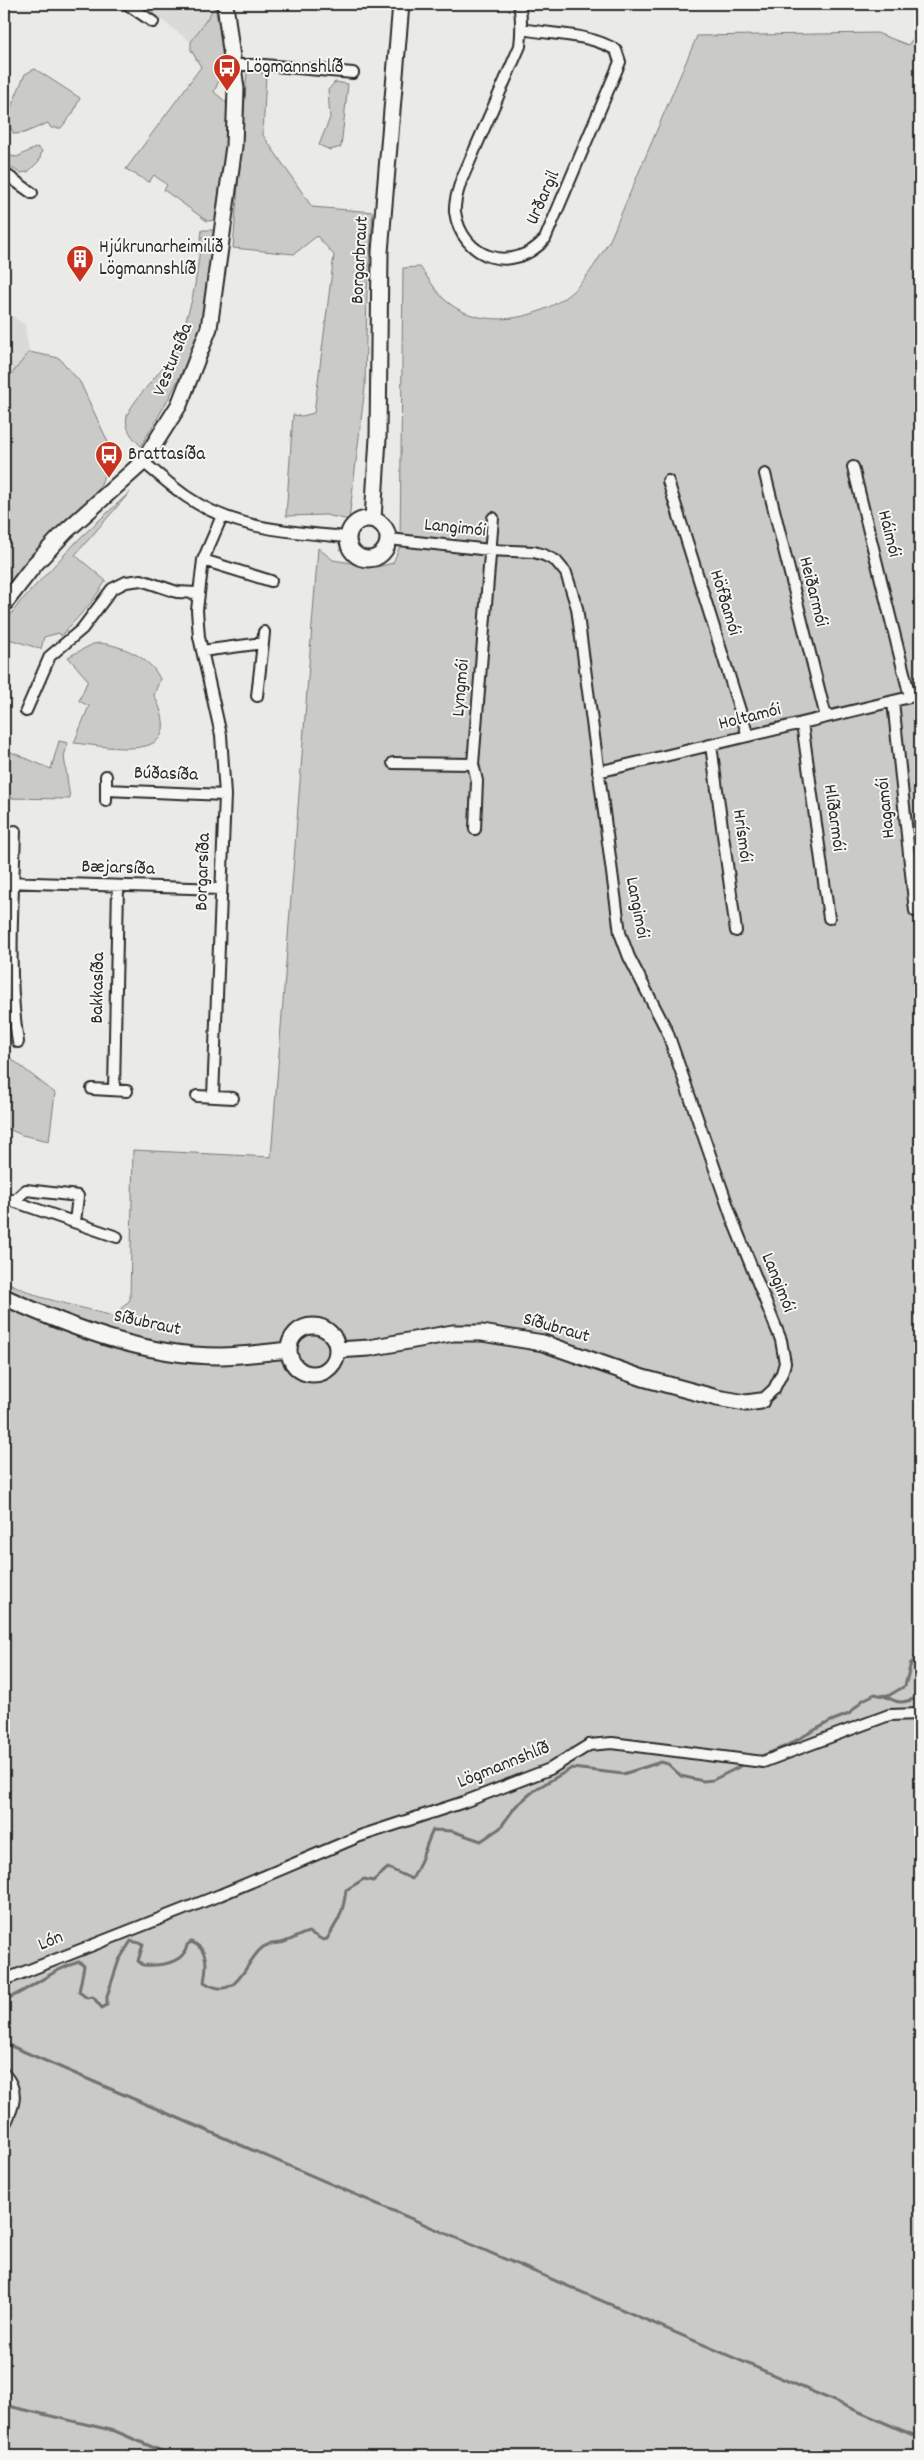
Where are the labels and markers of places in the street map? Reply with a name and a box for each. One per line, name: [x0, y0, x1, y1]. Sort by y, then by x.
bus stop icon: Lögmannshlíð: [212, 53, 242, 92]
place label: Lögmannshlíð: [246, 55, 344, 82]
place label: Hjúkrunarheimilið Lögmannshlíð: [99, 235, 224, 284]
building icon: Hjúkrunarheimilið Lögmannshlíð: [65, 244, 95, 283]
bus stop icon: Brattasíða: [94, 440, 124, 479]
place label: Brattasíða: [128, 442, 206, 469]

